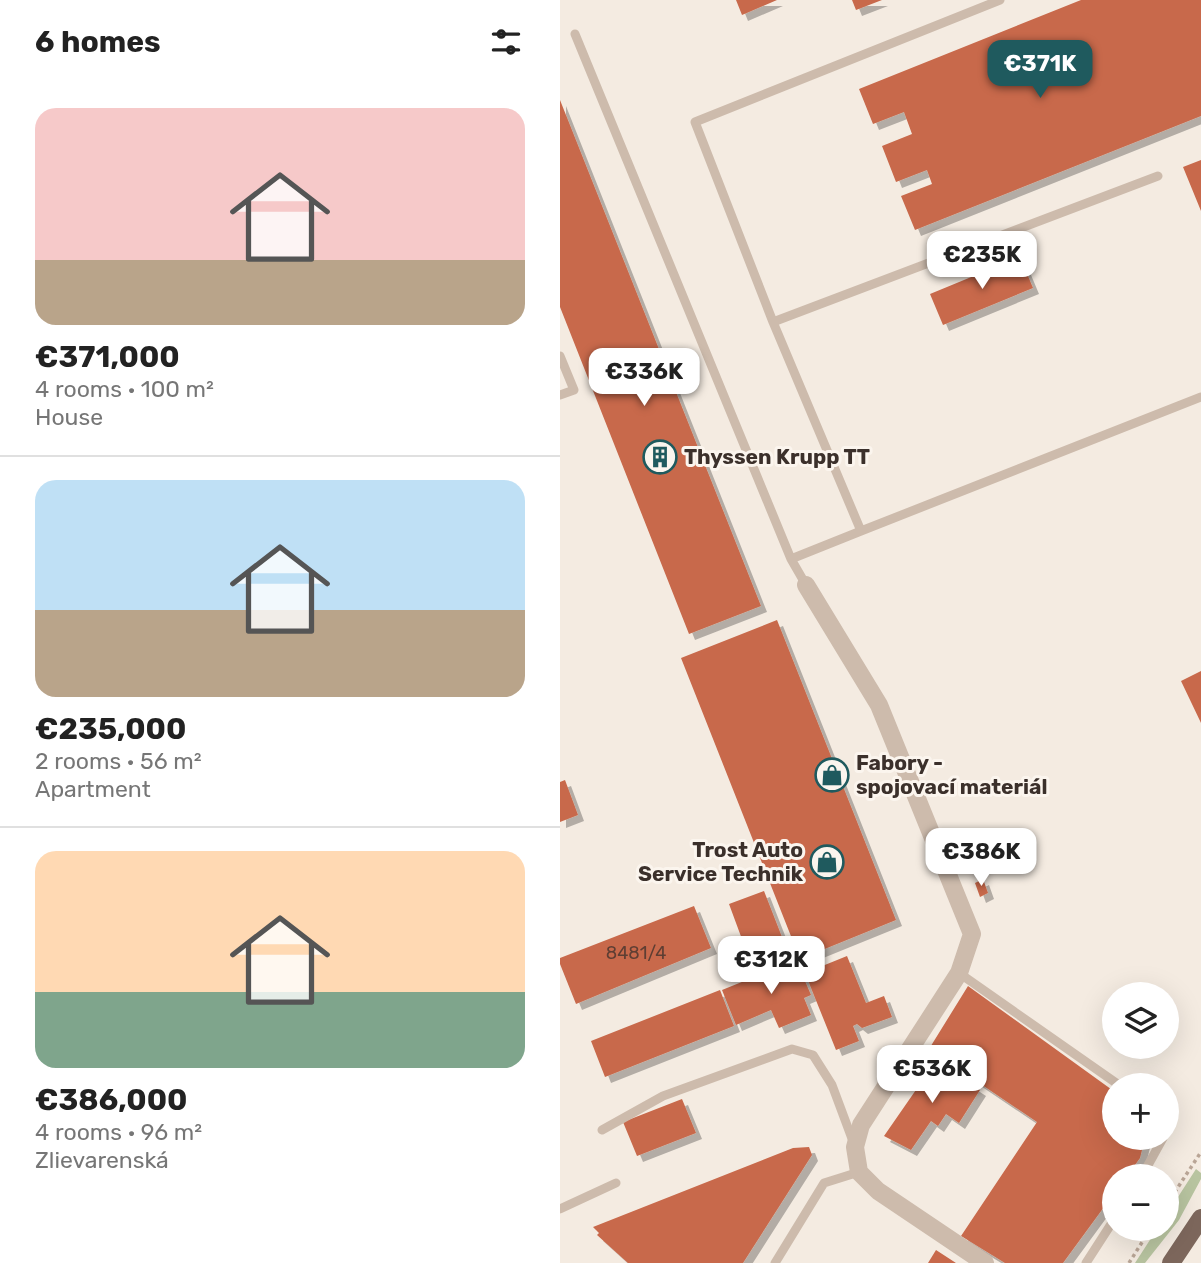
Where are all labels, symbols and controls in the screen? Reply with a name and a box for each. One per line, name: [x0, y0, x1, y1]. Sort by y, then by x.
icon: filters: [487, 23, 525, 61]
text: 6 homes: [35, 24, 161, 60]
pin: €371K: [991, 41, 1089, 100]
text: €371K: [1003, 49, 1077, 77]
icon: home: [217, 154, 343, 280]
pin: €235K: [933, 232, 1031, 291]
text: €235K: [943, 240, 1021, 268]
text: €371,000: [35, 339, 180, 375]
pin: €336K: [595, 348, 693, 408]
text: €336K: [605, 357, 683, 385]
text: 4 rooms · 100 m²: [35, 375, 214, 403]
text: House: [35, 403, 103, 431]
building icon: Thyssen Krupp TT: [641, 438, 679, 476]
place label: Thyssen Krupp TT: [684, 444, 870, 469]
icon: home: [217, 526, 343, 652]
text: €235,000: [35, 711, 186, 747]
text: 2 rooms · 56 m²: [35, 747, 202, 775]
place label: Fabory - spojovací materiál: [856, 750, 1048, 799]
shop icon: Fabory - spojovací materiál: [813, 756, 851, 794]
text: Apartment: [35, 775, 151, 803]
pin: €386K: [932, 828, 1030, 888]
place label: Trost Auto Service Technik: [638, 837, 804, 886]
text: €386K: [941, 837, 1021, 865]
shop icon: Trost Auto Service Technik: [808, 843, 846, 881]
icon: home: [217, 897, 343, 1023]
pin: €312K: [722, 936, 820, 996]
house number: 8481/4: [606, 942, 666, 964]
text: €312K: [734, 945, 808, 973]
map controls: [1102, 982, 1179, 1241]
button: layers: [1102, 982, 1179, 1059]
pin: €536K: [883, 1046, 981, 1105]
text: €536K: [893, 1054, 971, 1082]
button: +: [1102, 1073, 1179, 1150]
text: €386,000: [35, 1082, 188, 1118]
text: 4 rooms · 96 m²: [35, 1118, 202, 1146]
text: Zlievarenská: [35, 1146, 169, 1174]
button: −: [1102, 1164, 1179, 1241]

